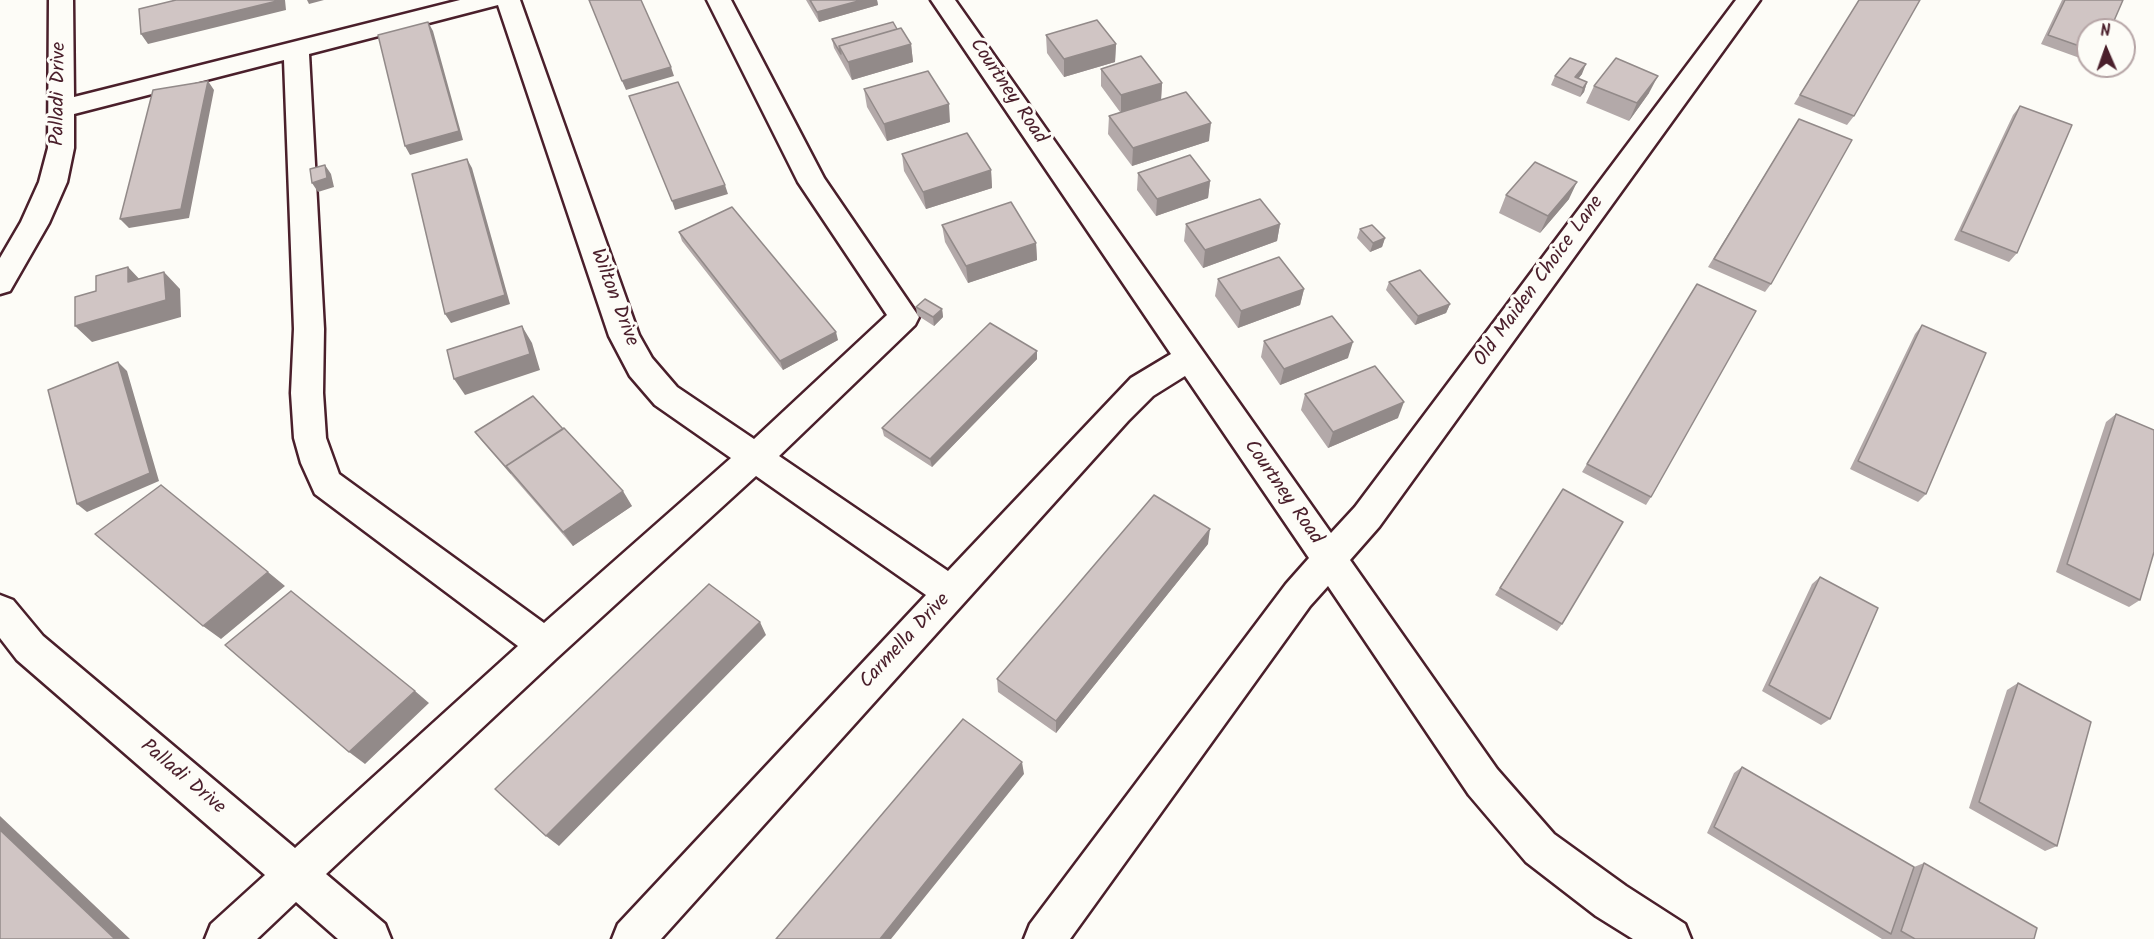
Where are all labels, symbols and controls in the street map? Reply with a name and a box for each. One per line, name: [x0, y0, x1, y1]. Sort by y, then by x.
north arrow: [2076, 18, 2136, 78]
text: N: [2100, 19, 2111, 44]
street label: Courtney Road: [963, 35, 1051, 149]
street label: Palladi Drive: [47, 42, 73, 146]
street label: Old Maiden Choice Lane: [1470, 192, 1610, 372]
street label: Wilton Drive: [583, 246, 643, 350]
street label: Courtney Road: [1237, 436, 1327, 550]
street label: Carmella Drive: [856, 589, 956, 695]
street label: Palladi Drive: [134, 735, 230, 821]

